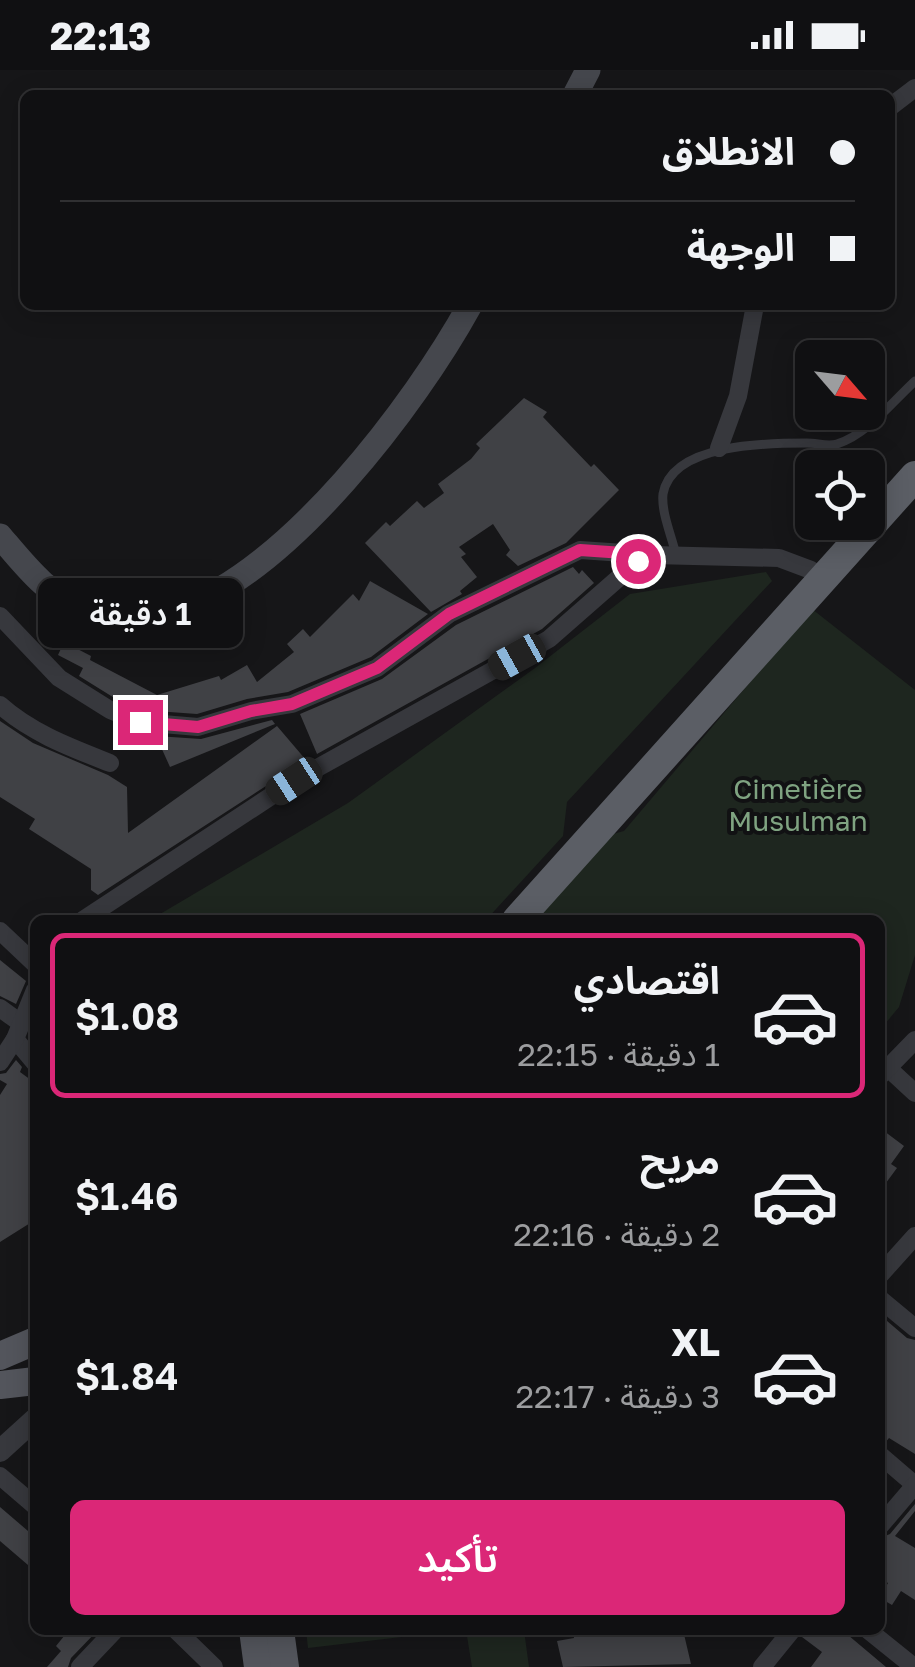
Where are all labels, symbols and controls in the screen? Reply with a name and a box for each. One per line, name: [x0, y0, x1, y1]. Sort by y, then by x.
text: 22:13: [50, 13, 151, 58]
text: الانطلاق: [662, 128, 795, 173]
text: الوجهة: [687, 224, 795, 269]
north arrow: [795, 340, 885, 430]
map controls: [795, 340, 885, 540]
button: locate: [795, 450, 885, 540]
route start: [616, 539, 661, 584]
callout: 1 دقيقة: [38, 577, 242, 647]
text: 1 دقيقة: [90, 594, 191, 632]
car: [483, 629, 551, 685]
route end: [118, 700, 163, 745]
car: [261, 752, 327, 810]
park label: Cimetière Musulman: [728, 772, 868, 837]
text: اقتصادي: [574, 957, 720, 1002]
icon: car: [750, 971, 840, 1061]
text: $1.08: [75, 993, 179, 1038]
text: 1 دقيقة · 22:15: [517, 1035, 720, 1073]
text: مريح: [640, 1137, 720, 1182]
icon: car: [750, 1151, 840, 1241]
text: $1.46: [75, 1173, 179, 1218]
text: 2 دقيقة · 22:16: [513, 1215, 720, 1253]
text: XL: [671, 1319, 720, 1364]
icon: car: [750, 1331, 840, 1421]
text: $1.84: [75, 1353, 179, 1398]
text: 3 دقيقة · 22:17: [516, 1377, 720, 1415]
button: تأكيد: [70, 1500, 845, 1615]

